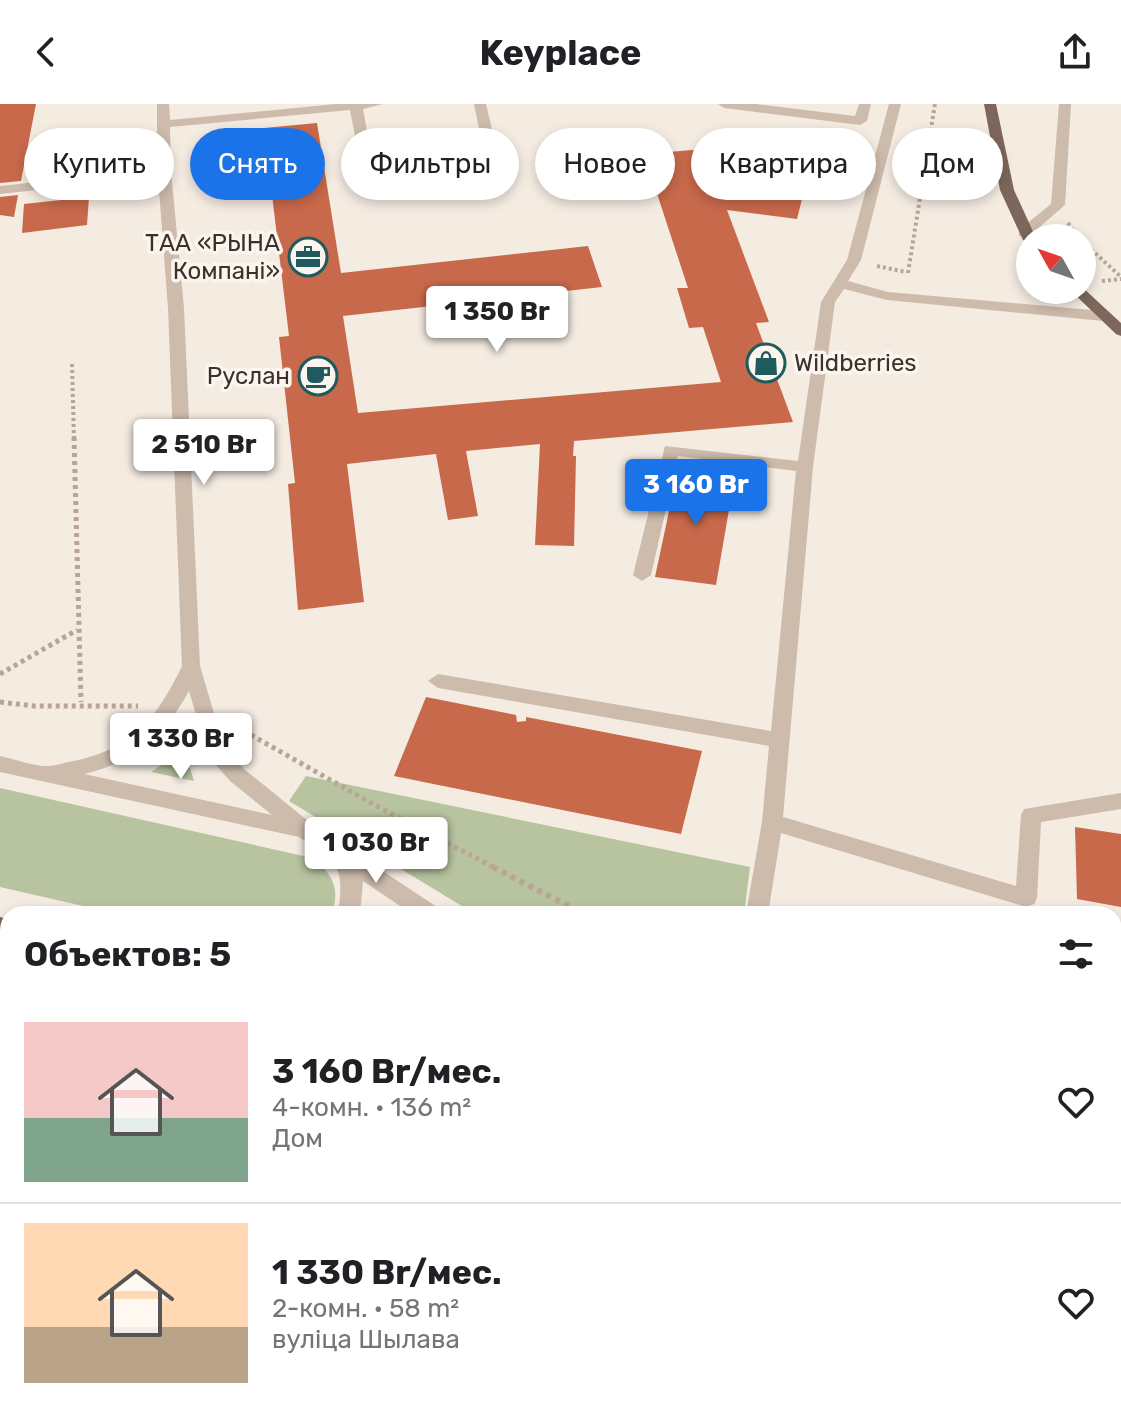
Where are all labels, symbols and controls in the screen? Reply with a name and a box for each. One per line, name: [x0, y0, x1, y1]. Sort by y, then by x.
icon: back: [24, 30, 68, 74]
icon: share: [1053, 30, 1097, 74]
text: Keyplace: [480, 31, 641, 74]
chip: Купить: [24, 128, 174, 200]
chip: Снять: [190, 128, 325, 200]
chip: Фильтры: [341, 128, 519, 200]
chip: Новое: [535, 128, 675, 200]
chip: Квартира: [691, 128, 876, 200]
chip: Дом: [892, 128, 1003, 200]
north arrow: [1016, 224, 1096, 304]
map controls: [1016, 224, 1096, 304]
place label: ТАА «РЫНА Компані»: [145, 229, 280, 285]
office icon: ТАА «РЫНА Компані»: [287, 236, 329, 278]
pin: 1 350 Br: [414, 286, 580, 354]
text: 1 350 Br: [444, 296, 550, 327]
shop icon: Wildberries: [745, 342, 787, 384]
place label: Wildberries: [794, 349, 917, 377]
cafe icon: Руслан: [297, 355, 339, 397]
place label: Руслан: [207, 362, 290, 390]
pin: 2 510 Br: [121, 419, 287, 487]
text: 2 510 Br: [151, 429, 257, 460]
pin: 3 160 Br: [613, 459, 779, 527]
text: 3 160 Br: [643, 469, 749, 500]
pin: 1 330 Br: [98, 713, 264, 781]
text: 1 330 Br: [128, 723, 234, 754]
pin: 1 030 Br: [293, 817, 459, 885]
text: 1 030 Br: [323, 827, 429, 858]
icon: filters: [1054, 932, 1098, 976]
text: Объектов: 5: [24, 934, 231, 975]
text: 3 160 Br/мес.: [272, 1051, 501, 1092]
icon: home: [88, 1054, 184, 1150]
icon: heart: [1054, 1080, 1098, 1124]
text: 4-комн. · 136 m²: [272, 1092, 471, 1123]
text: Дом: [272, 1123, 323, 1154]
text: 1 330 Br/мес.: [272, 1252, 502, 1293]
icon: home: [88, 1255, 184, 1351]
icon: heart: [1054, 1281, 1098, 1325]
text: 2-комн. · 58 m²: [272, 1293, 459, 1324]
text: вуліца Шылава: [272, 1324, 460, 1355]

